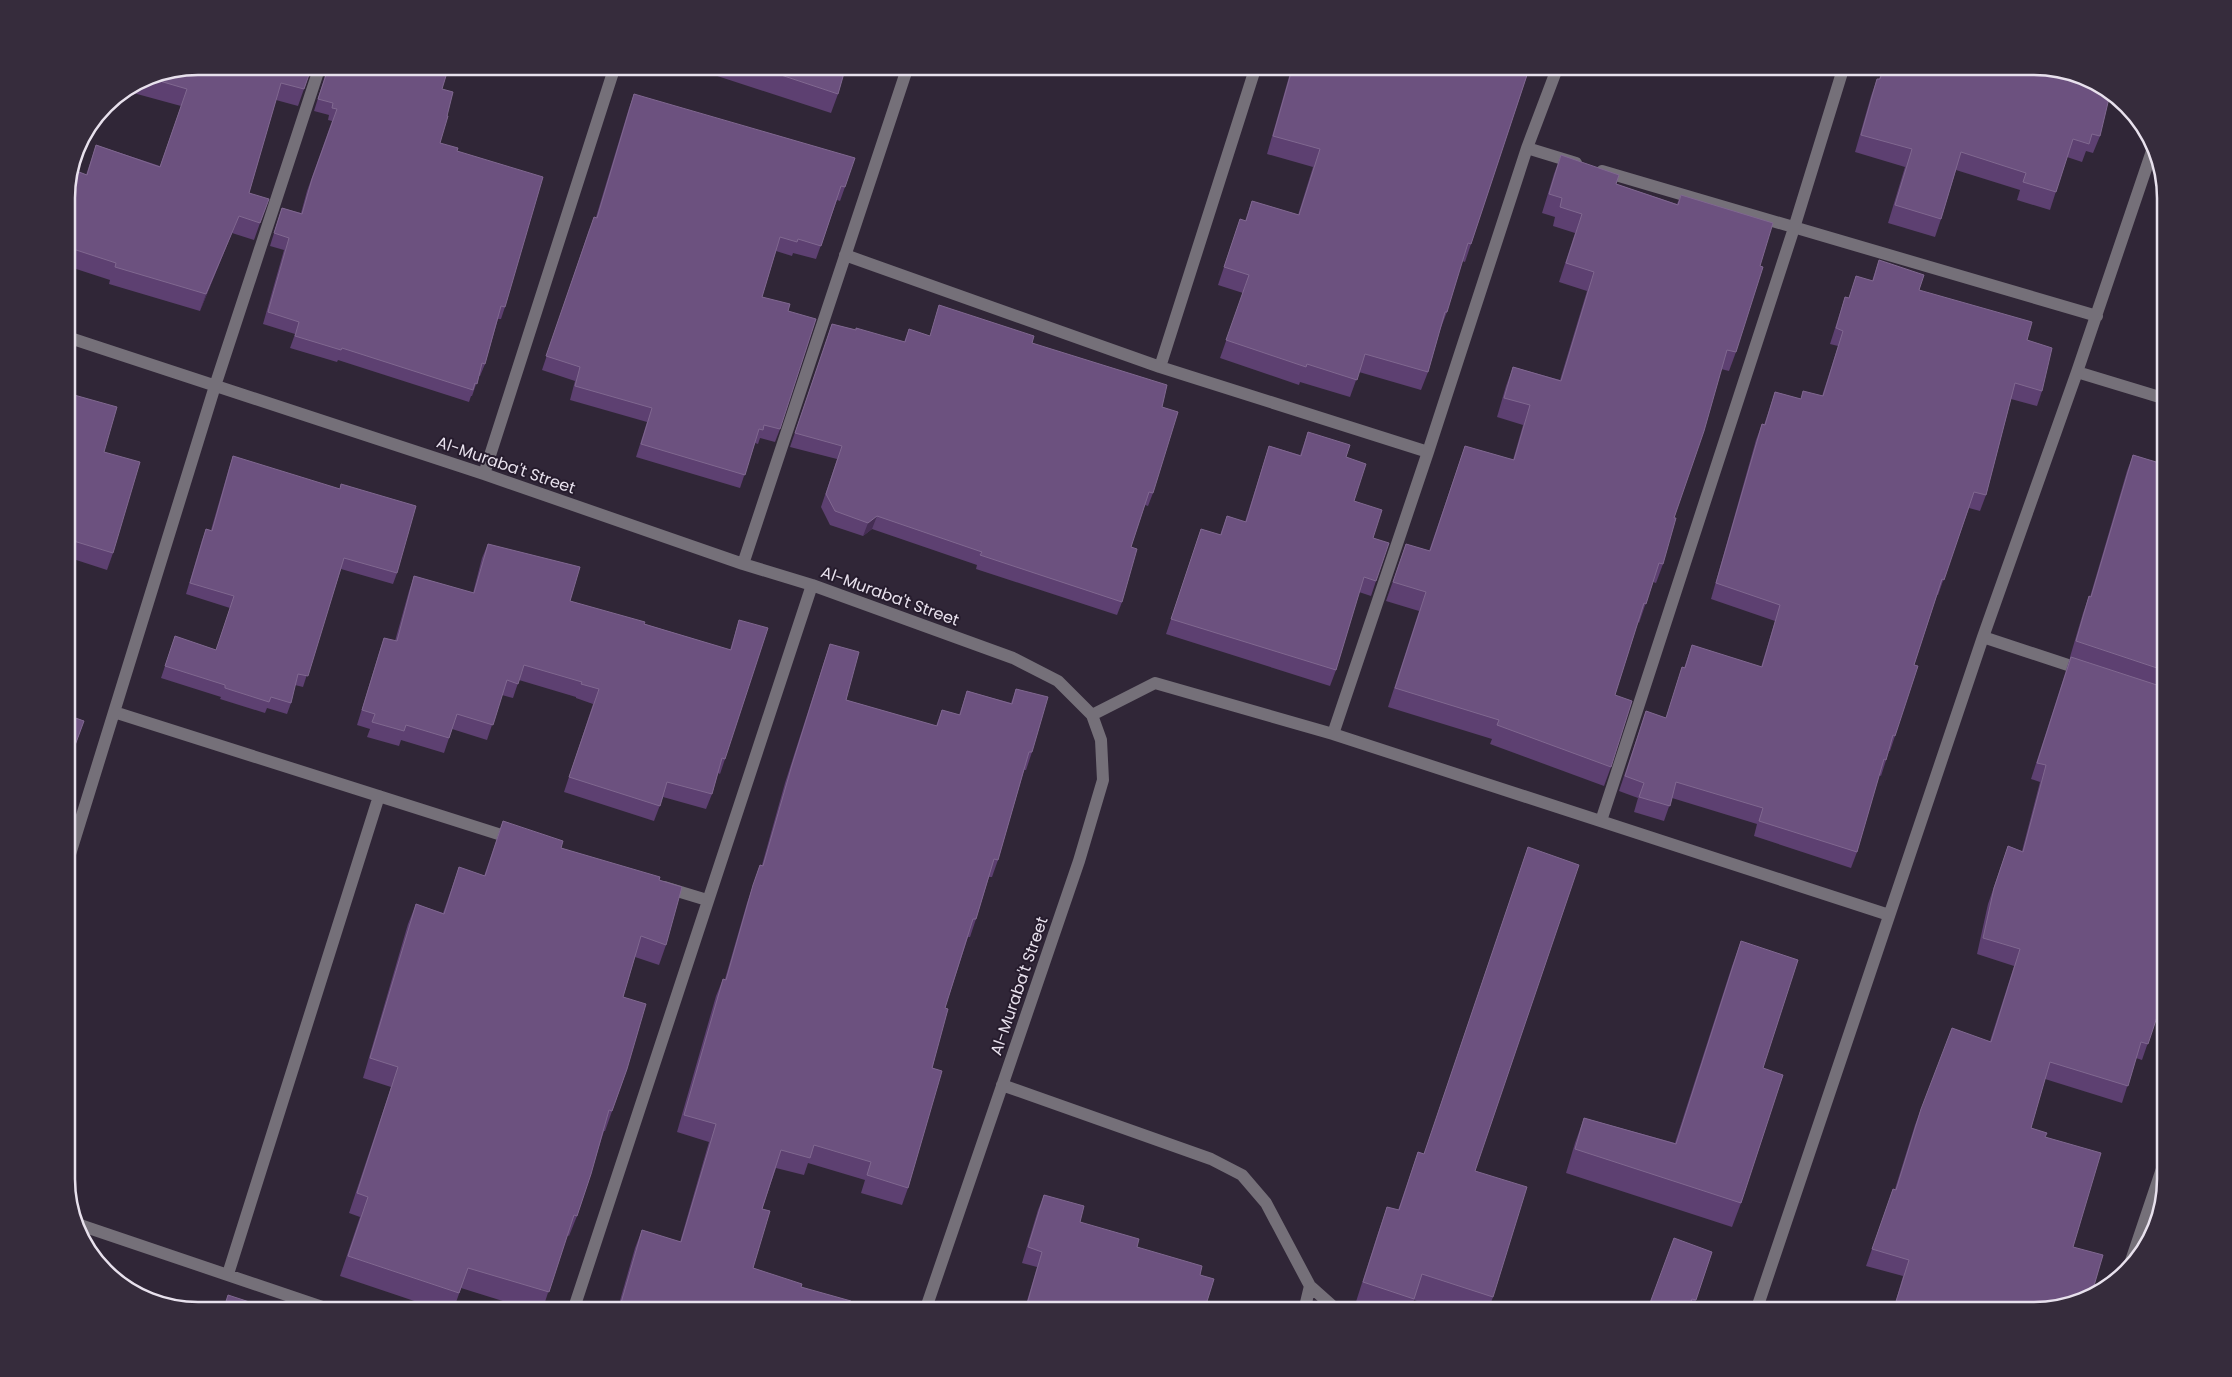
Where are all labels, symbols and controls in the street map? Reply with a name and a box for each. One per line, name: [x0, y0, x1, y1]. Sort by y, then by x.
street label: Al-Muraba't Street: [433, 430, 579, 500]
street label: Al-Muraba't Street: [818, 560, 962, 632]
street label: Al-Muraba't Street: [984, 913, 1054, 1059]

